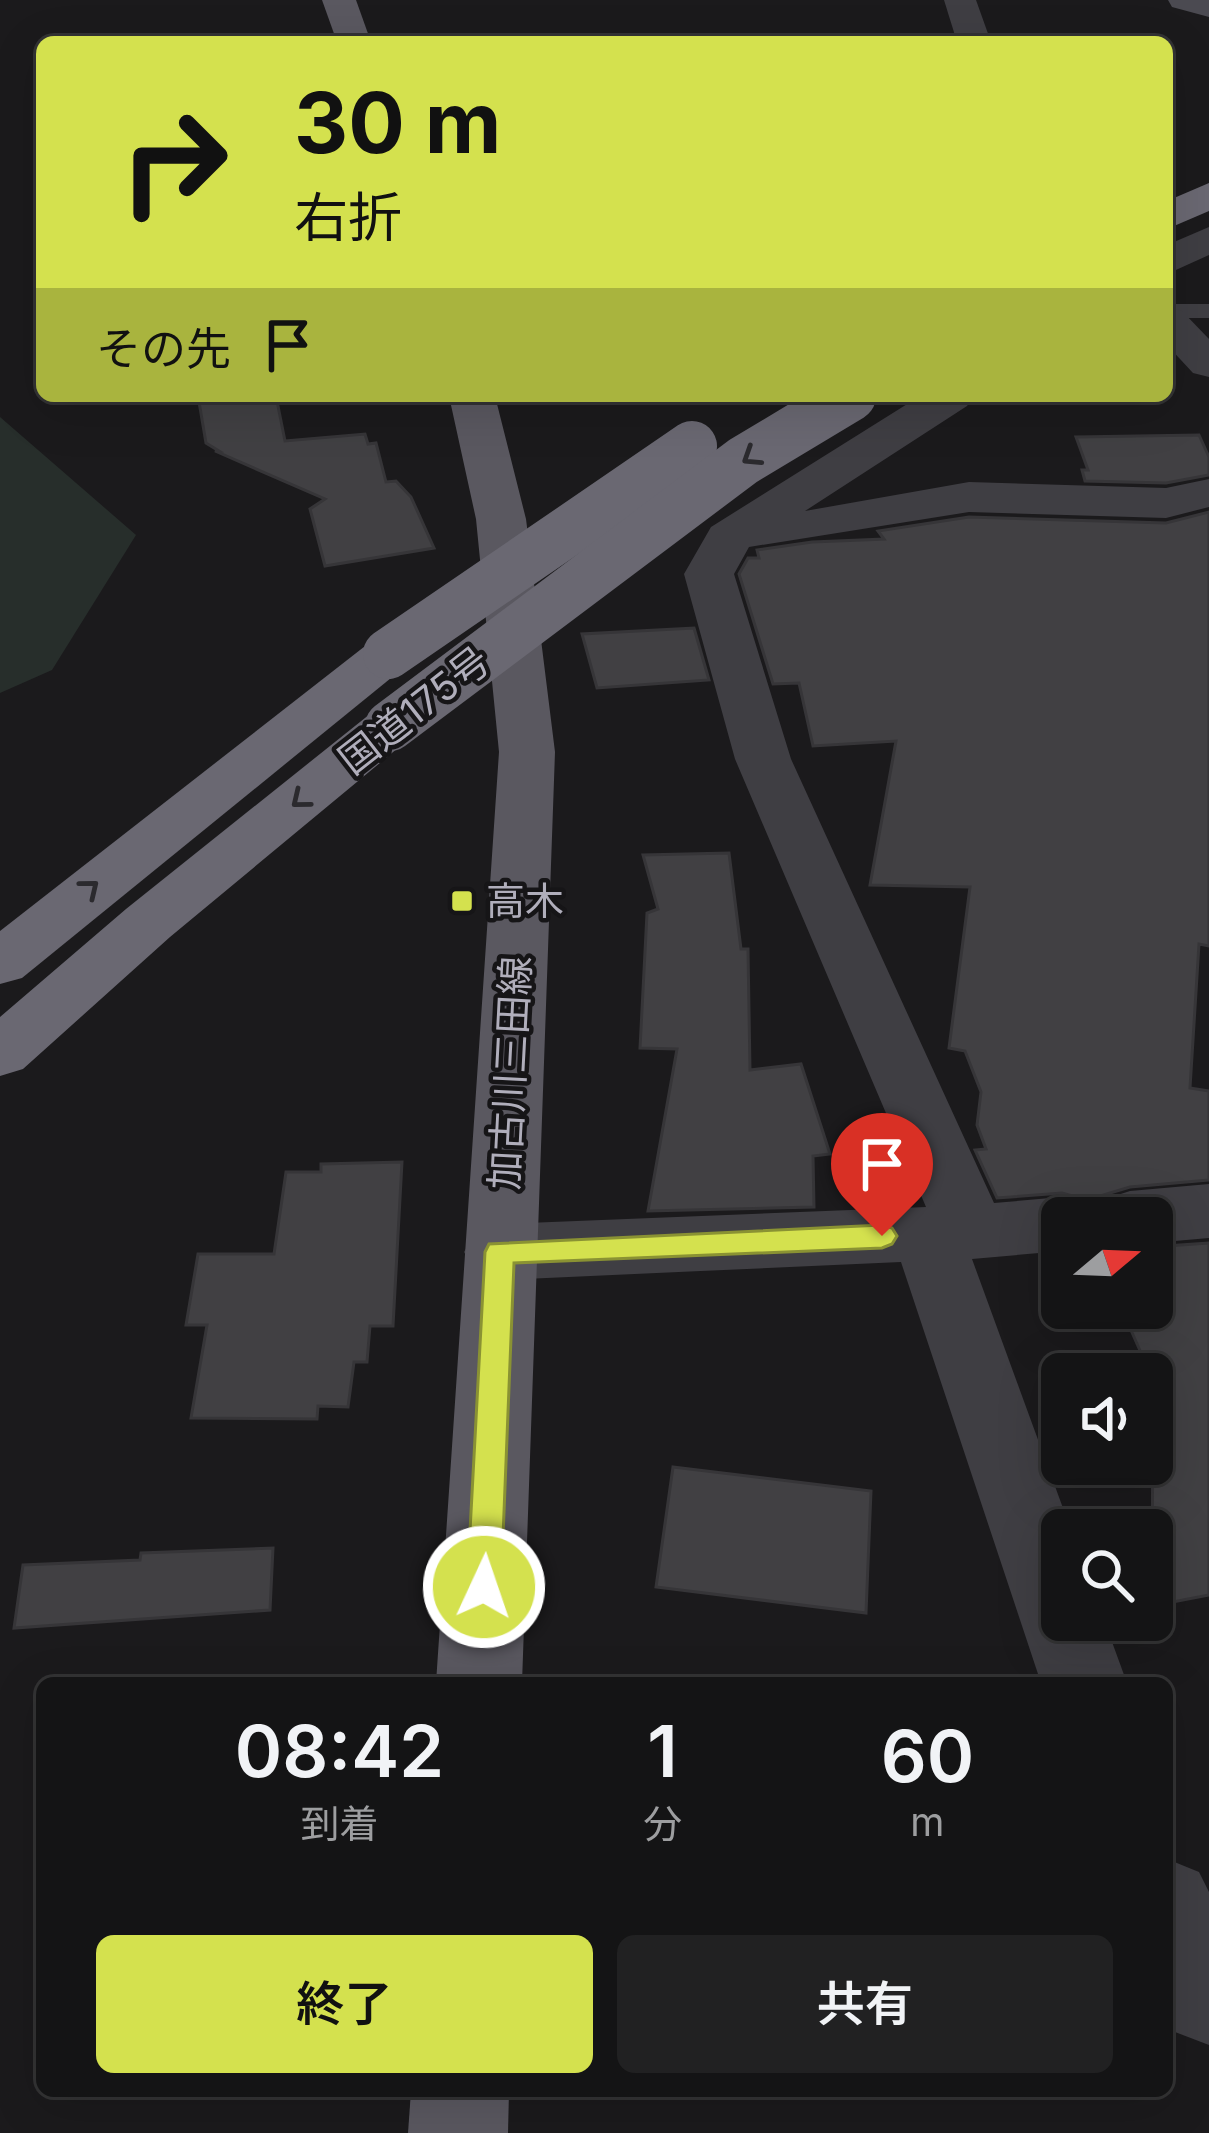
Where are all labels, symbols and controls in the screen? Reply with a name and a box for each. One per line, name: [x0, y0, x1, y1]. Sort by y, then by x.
text: 30 m: [294, 72, 501, 173]
icon: right: [96, 84, 252, 240]
text: 右折: [294, 185, 402, 250]
icon: arrive: [255, 312, 321, 378]
text: その先: [96, 321, 231, 376]
one-way arrow: [742, 442, 764, 464]
street label: 国道175号: [329, 636, 498, 783]
one-way arrow: [291, 786, 313, 807]
place label: 高木: [486, 877, 564, 924]
one-way arrow: [76, 881, 98, 902]
marker: 高木: [449, 888, 475, 914]
street label: 加古川三田線: [480, 955, 539, 1191]
pin: [831, 1113, 933, 1236]
icon: arrive: [849, 1131, 915, 1197]
north arrow: [1041, 1197, 1173, 1329]
map controls: [1041, 1197, 1173, 1641]
button: sound: [1041, 1353, 1173, 1485]
button: search: [1041, 1509, 1173, 1641]
position arrow: [421, 1524, 547, 1650]
text: 08:42: [235, 1707, 444, 1794]
text: 1: [647, 1707, 678, 1794]
text: 60: [881, 1712, 974, 1799]
text: m: [910, 1798, 945, 1845]
text: 到着: [300, 1800, 378, 1847]
text: 分: [643, 1800, 682, 1847]
button: 終了: [96, 1935, 593, 2073]
button: 共有: [617, 1935, 1113, 2073]

